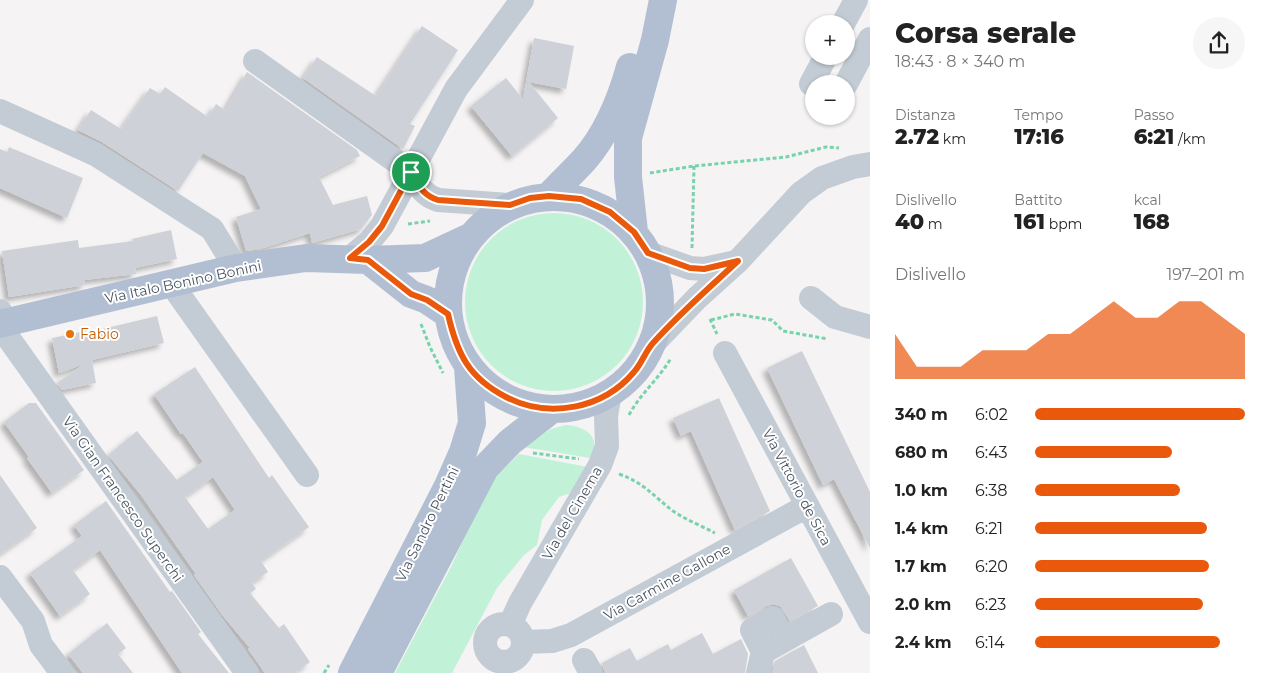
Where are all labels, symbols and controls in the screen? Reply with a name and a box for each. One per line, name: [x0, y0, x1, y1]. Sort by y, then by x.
map controls: [805, 15, 855, 125]
button: +: [805, 15, 855, 65]
text: Corsa serale: [895, 16, 1076, 50]
button: share: [1193, 17, 1245, 69]
text: 18:43 · 8 × 340 m: [895, 52, 1025, 71]
button: −: [805, 75, 855, 125]
text: Distanza: [895, 106, 956, 124]
text: Tempo: [1014, 106, 1063, 124]
text: Passo: [1134, 106, 1174, 124]
text: 2.72: [895, 124, 939, 149]
text: 17:16: [1014, 124, 1064, 149]
text: 6:21: [1134, 124, 1174, 149]
text: km: [939, 130, 966, 148]
text: /km: [1174, 130, 1206, 148]
pin: [390, 151, 432, 193]
icon: arrive: [397, 158, 425, 186]
text: Dislivello: [895, 191, 957, 209]
text: Battito: [1014, 191, 1062, 209]
text: kcal: [1134, 191, 1162, 209]
text: 40: [895, 209, 924, 234]
text: 161: [1014, 209, 1045, 234]
text: 168: [1134, 209, 1170, 234]
text: m: [924, 215, 943, 233]
text: bpm: [1045, 215, 1082, 233]
street label: Via Italo Bonino Bonini: [103, 257, 263, 307]
text: Dislivello: [895, 265, 966, 284]
text: 197–201 m: [1167, 265, 1245, 284]
place label: Fabio: [80, 325, 119, 343]
marker: Fabio: [64, 328, 76, 340]
text: 340 m: [895, 405, 948, 424]
text: 6:02: [975, 405, 1008, 424]
street label: Via Gian Francesco Superchi: [59, 413, 187, 585]
street label: Via Vittorio de Sica: [759, 425, 835, 549]
text: 680 m: [895, 443, 948, 462]
text: 6:43: [975, 443, 1008, 462]
street label: Via del Cinema: [538, 463, 606, 563]
street label: Via Sandro Pertini: [391, 464, 463, 584]
text: 1.0 km: [895, 481, 948, 500]
text: 6:38: [975, 481, 1007, 500]
text: 1.4 km: [895, 519, 948, 538]
text: 6:21: [975, 519, 1003, 538]
street label: Via Carmine Gallone: [600, 540, 734, 624]
text: 1.7 km: [895, 557, 947, 576]
text: 6:20: [975, 557, 1008, 576]
text: 2.0 km: [895, 595, 951, 614]
text: 6:23: [975, 595, 1006, 614]
text: 2.4 km: [895, 633, 952, 652]
text: 6:14: [975, 633, 1005, 652]

